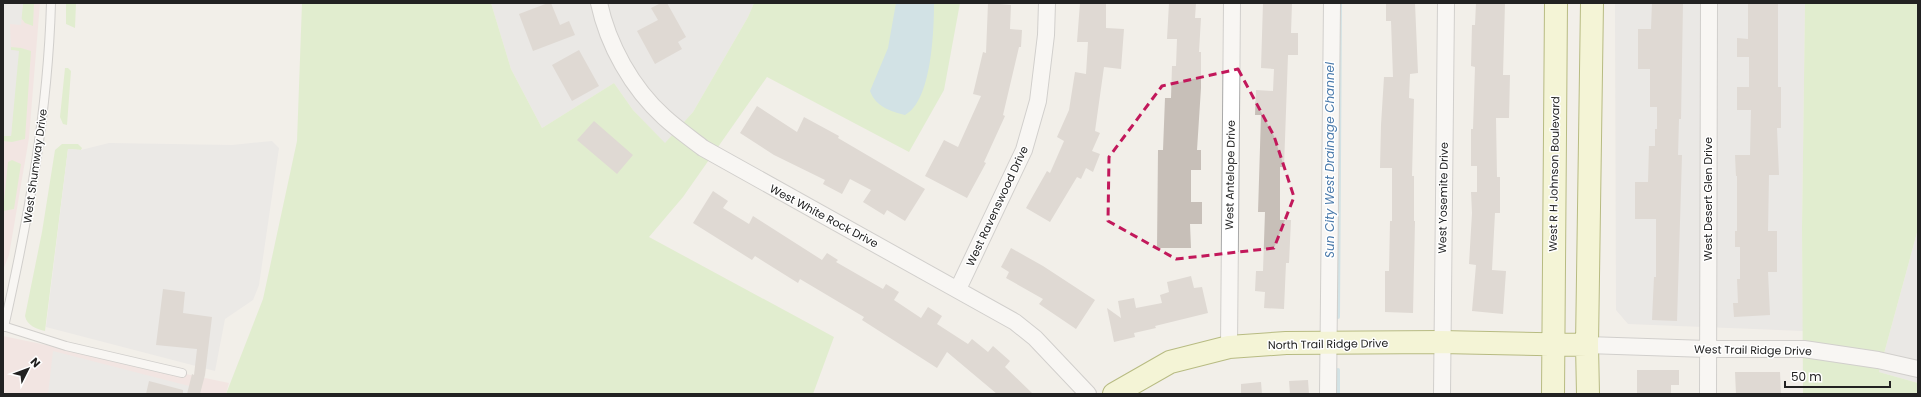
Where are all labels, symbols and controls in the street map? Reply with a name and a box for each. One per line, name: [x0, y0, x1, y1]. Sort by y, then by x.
water label: Sun City West Drainage Channel: [1321, 62, 1338, 258]
street label: West R H Johnson Boulevard: [1545, 96, 1563, 252]
street label: West Shumway Drive: [19, 108, 51, 224]
street label: West Antelope Drive: [1221, 120, 1239, 230]
street label: West Desert Glen Drive: [1700, 137, 1716, 261]
street label: West Yosemite Drive: [1434, 142, 1452, 254]
street label: West Ravenswood Drive: [962, 143, 1032, 269]
street label: West White Rock Drive: [767, 181, 881, 252]
street label: North Trail Ridge Drive: [1268, 335, 1388, 353]
street label: West Trail Ridge Drive: [1694, 341, 1812, 359]
north arrow: [8, 349, 48, 389]
text: N: [27, 354, 44, 371]
scale bar: [1785, 363, 1890, 389]
text: 50 m: [1791, 368, 1822, 385]

